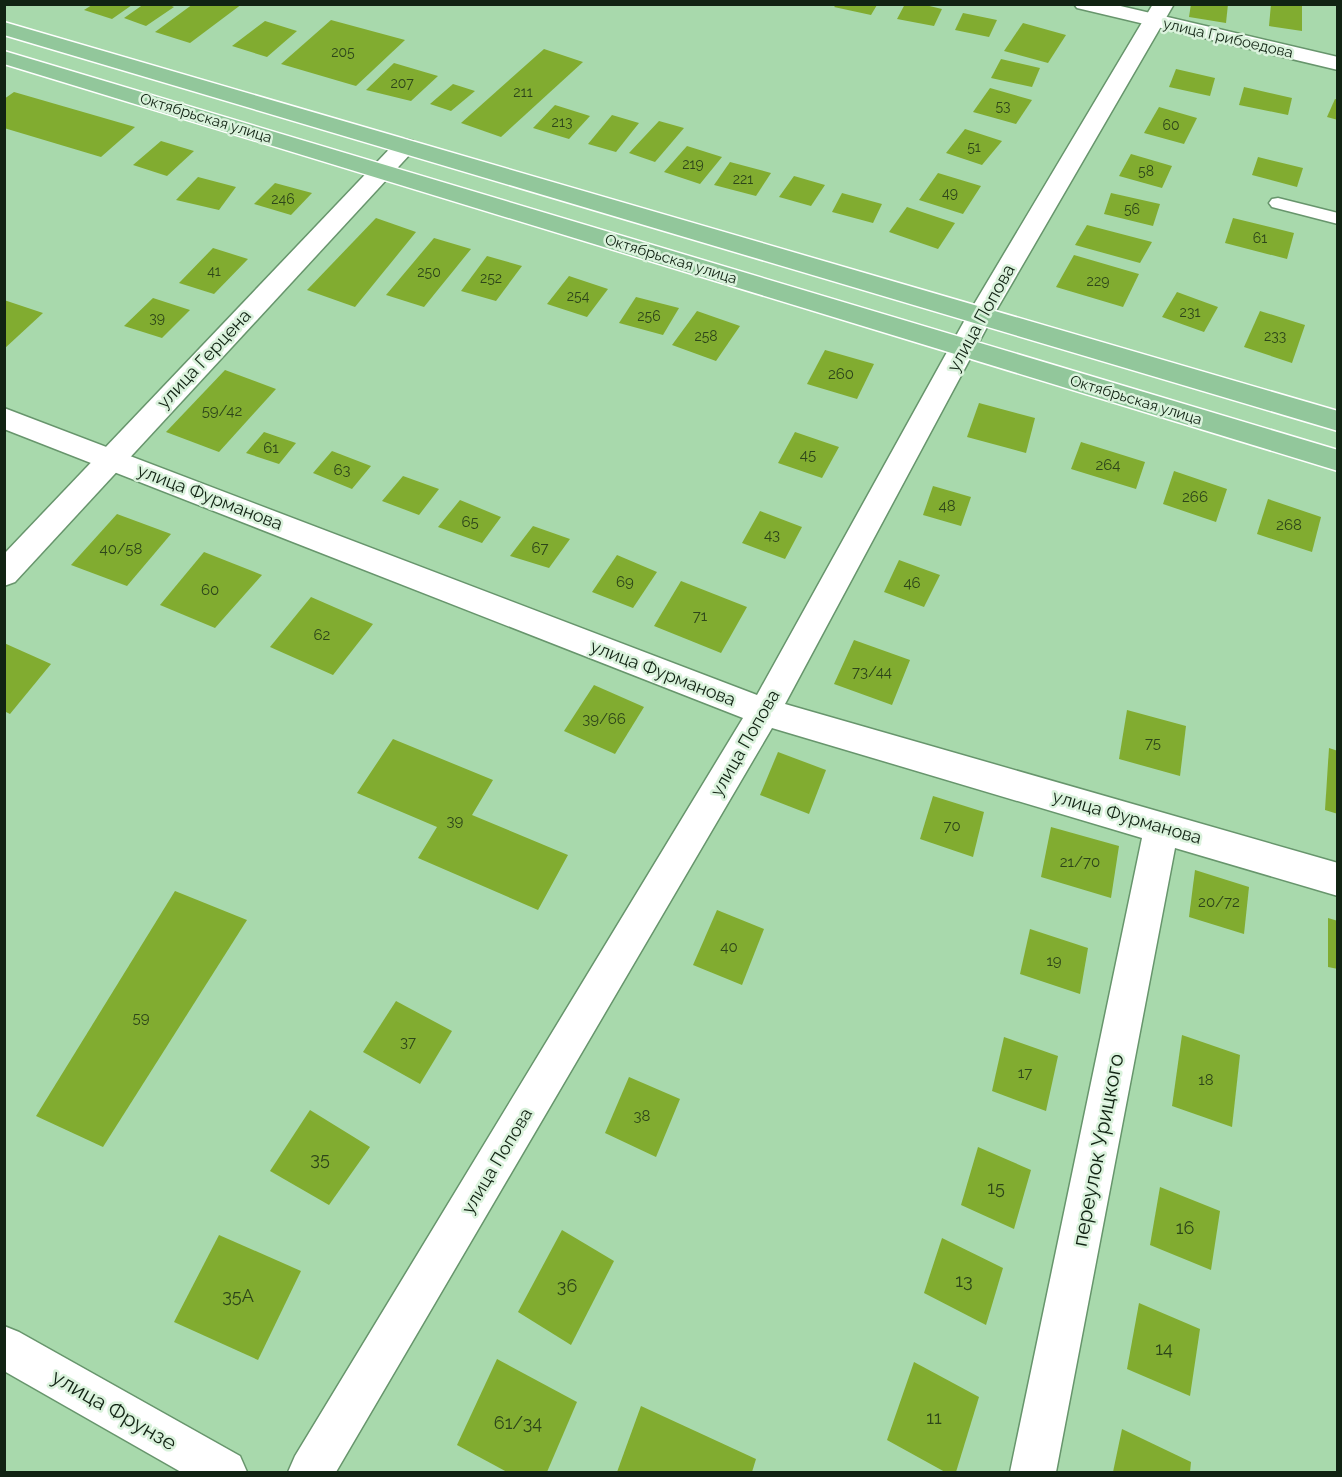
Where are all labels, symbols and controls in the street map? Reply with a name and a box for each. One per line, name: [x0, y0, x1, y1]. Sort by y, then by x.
street label: улица Грибоедова: [1161, 14, 1295, 62]
house number: 205: [331, 44, 355, 60]
house number: 207: [390, 75, 414, 91]
house number: 211: [513, 84, 533, 100]
street label: Октябрьская улица: [138, 89, 274, 147]
house number: 53: [995, 98, 1011, 114]
house number: 213: [552, 114, 572, 130]
house number: 60: [1162, 117, 1180, 133]
house number: 51: [967, 139, 981, 155]
house number: 219: [682, 156, 704, 172]
house number: 58: [1138, 163, 1154, 179]
house number: 221: [733, 171, 753, 187]
house number: 49: [942, 185, 958, 201]
house number: 246: [271, 191, 295, 207]
house number: 56: [1124, 201, 1140, 217]
street label: Октябрьская улица: [603, 230, 739, 288]
house number: 61: [1253, 230, 1267, 246]
street label: улица Попова: [942, 260, 1019, 375]
house number: 41: [207, 263, 221, 279]
house number: 250: [417, 264, 441, 280]
house number: 252: [480, 270, 502, 286]
house number: 229: [1087, 273, 1109, 289]
house number: 254: [567, 288, 590, 304]
house number: 231: [1180, 304, 1200, 320]
street label: улица Герцена: [152, 305, 255, 413]
house number: 256: [637, 308, 661, 324]
house number: 39: [149, 310, 165, 326]
house number: 258: [694, 328, 718, 344]
house number: 233: [1264, 328, 1286, 344]
house number: 260: [828, 365, 854, 383]
street label: Октябрьская улица: [1068, 371, 1204, 429]
house number: 59/42: [202, 402, 243, 420]
house number: 61: [263, 439, 279, 457]
house number: 45: [800, 446, 816, 464]
house number: 264: [1095, 456, 1121, 474]
street label: улица Фурманова: [135, 459, 286, 534]
house number: 63: [333, 461, 351, 479]
house number: 266: [1182, 488, 1208, 506]
house number: 48: [938, 497, 956, 515]
house number: 65: [461, 513, 479, 531]
house number: 268: [1276, 516, 1302, 534]
house number: 43: [764, 526, 780, 544]
house number: 67: [531, 539, 549, 557]
house number: 40/58: [100, 540, 143, 558]
house number: 69: [616, 573, 634, 591]
house number: 46: [903, 574, 921, 592]
house number: 60: [201, 581, 219, 599]
house number: 71: [693, 607, 708, 625]
house number: 62: [314, 626, 331, 644]
street label: улица Фурманова: [588, 635, 739, 710]
house number: 73/44: [852, 663, 892, 681]
street label: улица Попова: [706, 686, 784, 800]
house number: 39/66: [582, 710, 626, 728]
house number: 75: [1145, 734, 1161, 752]
street label: улица Фурманова: [1050, 785, 1204, 848]
house number: 39: [447, 812, 464, 830]
house number: 70: [943, 817, 961, 835]
house number: 21/70: [1060, 853, 1100, 871]
house number: 20/72: [1198, 893, 1240, 911]
house number: 40: [720, 938, 738, 956]
house number: 19: [1046, 952, 1062, 970]
house number: 59: [133, 1009, 150, 1027]
house number: 37: [400, 1033, 416, 1051]
street label: переулок Урицкого: [1067, 1051, 1128, 1248]
house number: 17: [1018, 1064, 1032, 1082]
house number: 18: [1198, 1071, 1214, 1089]
street label: улица Попова: [457, 1104, 536, 1217]
house number: 38: [634, 1107, 651, 1125]
house number: 35: [310, 1148, 330, 1169]
house number: 15: [987, 1177, 1005, 1198]
house number: 16: [1176, 1217, 1194, 1238]
house number: 13: [955, 1270, 973, 1291]
house number: 36: [557, 1275, 577, 1296]
house number: 35А: [222, 1285, 254, 1306]
house number: 14: [1155, 1338, 1173, 1359]
street label: улица Фрунзе: [47, 1364, 181, 1455]
house number: 11: [926, 1407, 942, 1428]
house number: 61/34: [494, 1412, 542, 1433]

